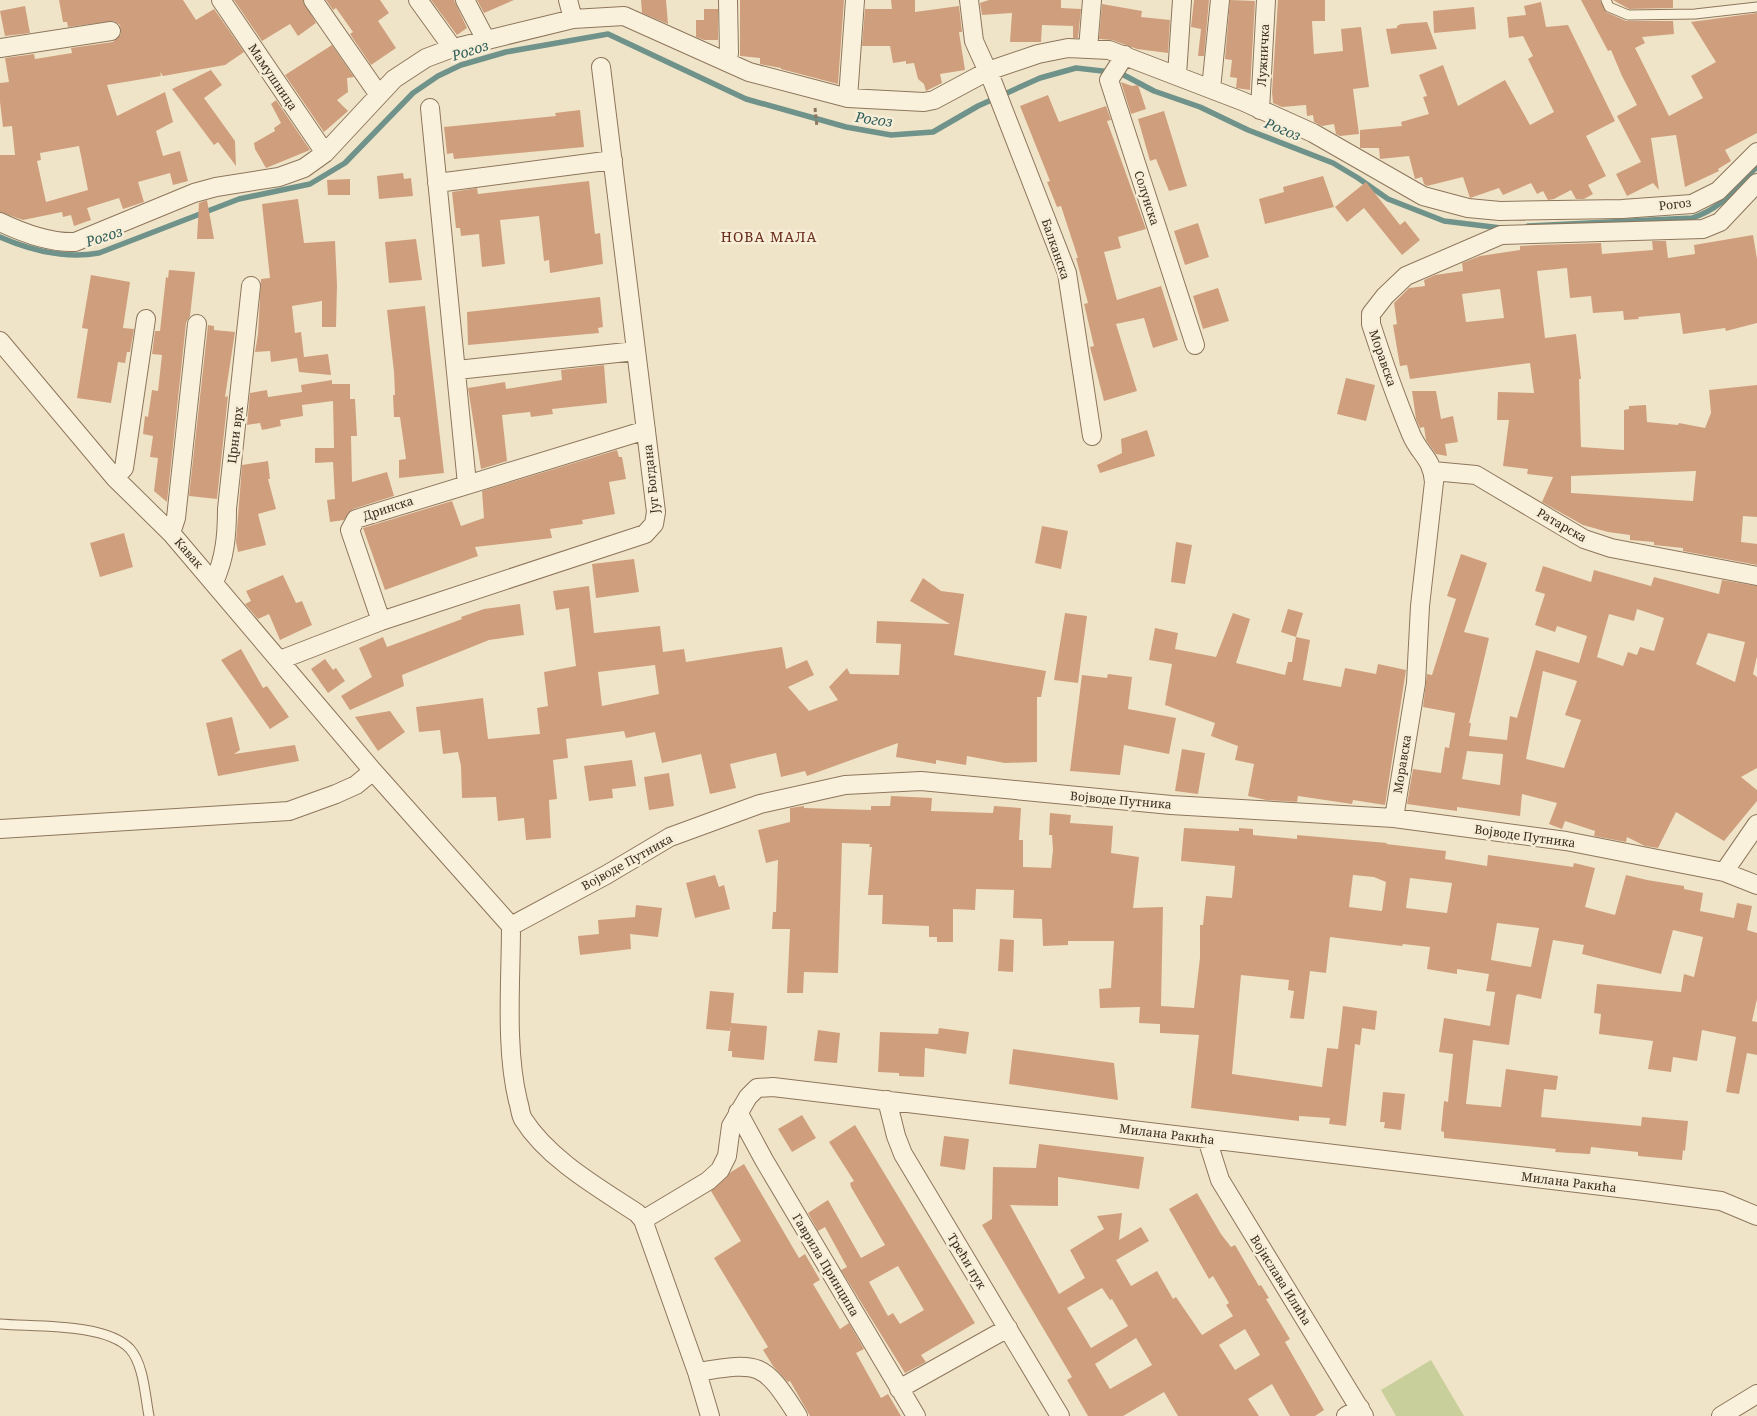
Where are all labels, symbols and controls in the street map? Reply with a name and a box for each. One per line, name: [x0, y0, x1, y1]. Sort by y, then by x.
street label: Лужничка: [1253, 23, 1273, 87]
water label: Рогоз: [448, 35, 491, 65]
street label: Мамушница: [244, 40, 302, 114]
water label: Рогоз: [853, 107, 894, 131]
water label: Рогоз: [1261, 113, 1304, 145]
street label: Солунска: [1130, 169, 1164, 228]
street label: Рогоз: [1658, 194, 1692, 214]
street label: Балканска: [1038, 216, 1074, 282]
water label: Рогоз: [82, 221, 125, 251]
district label: НОВА МАЛА: [721, 227, 817, 246]
street label: Моравска: [1365, 327, 1401, 389]
street label: Црни врх: [223, 405, 247, 465]
street label: Југ Богдана: [639, 443, 663, 515]
street label: Дринска: [360, 492, 416, 524]
street label: Ратарска: [1534, 504, 1590, 546]
street label: Кавак: [171, 534, 208, 573]
street label: Моравска: [1389, 733, 1415, 795]
street label: Војводе Путника: [1069, 787, 1173, 813]
street label: Војводе Путника: [1473, 820, 1577, 852]
street label: Војводе Путника: [578, 830, 676, 894]
street label: Милана Ракића: [1118, 1120, 1216, 1148]
street label: Милана Ракића: [1520, 1168, 1618, 1196]
street label: Гаврила Принципа: [789, 1210, 864, 1320]
street label: Трећи пук: [944, 1230, 991, 1293]
street label: Војислава Илића: [1246, 1232, 1316, 1328]

